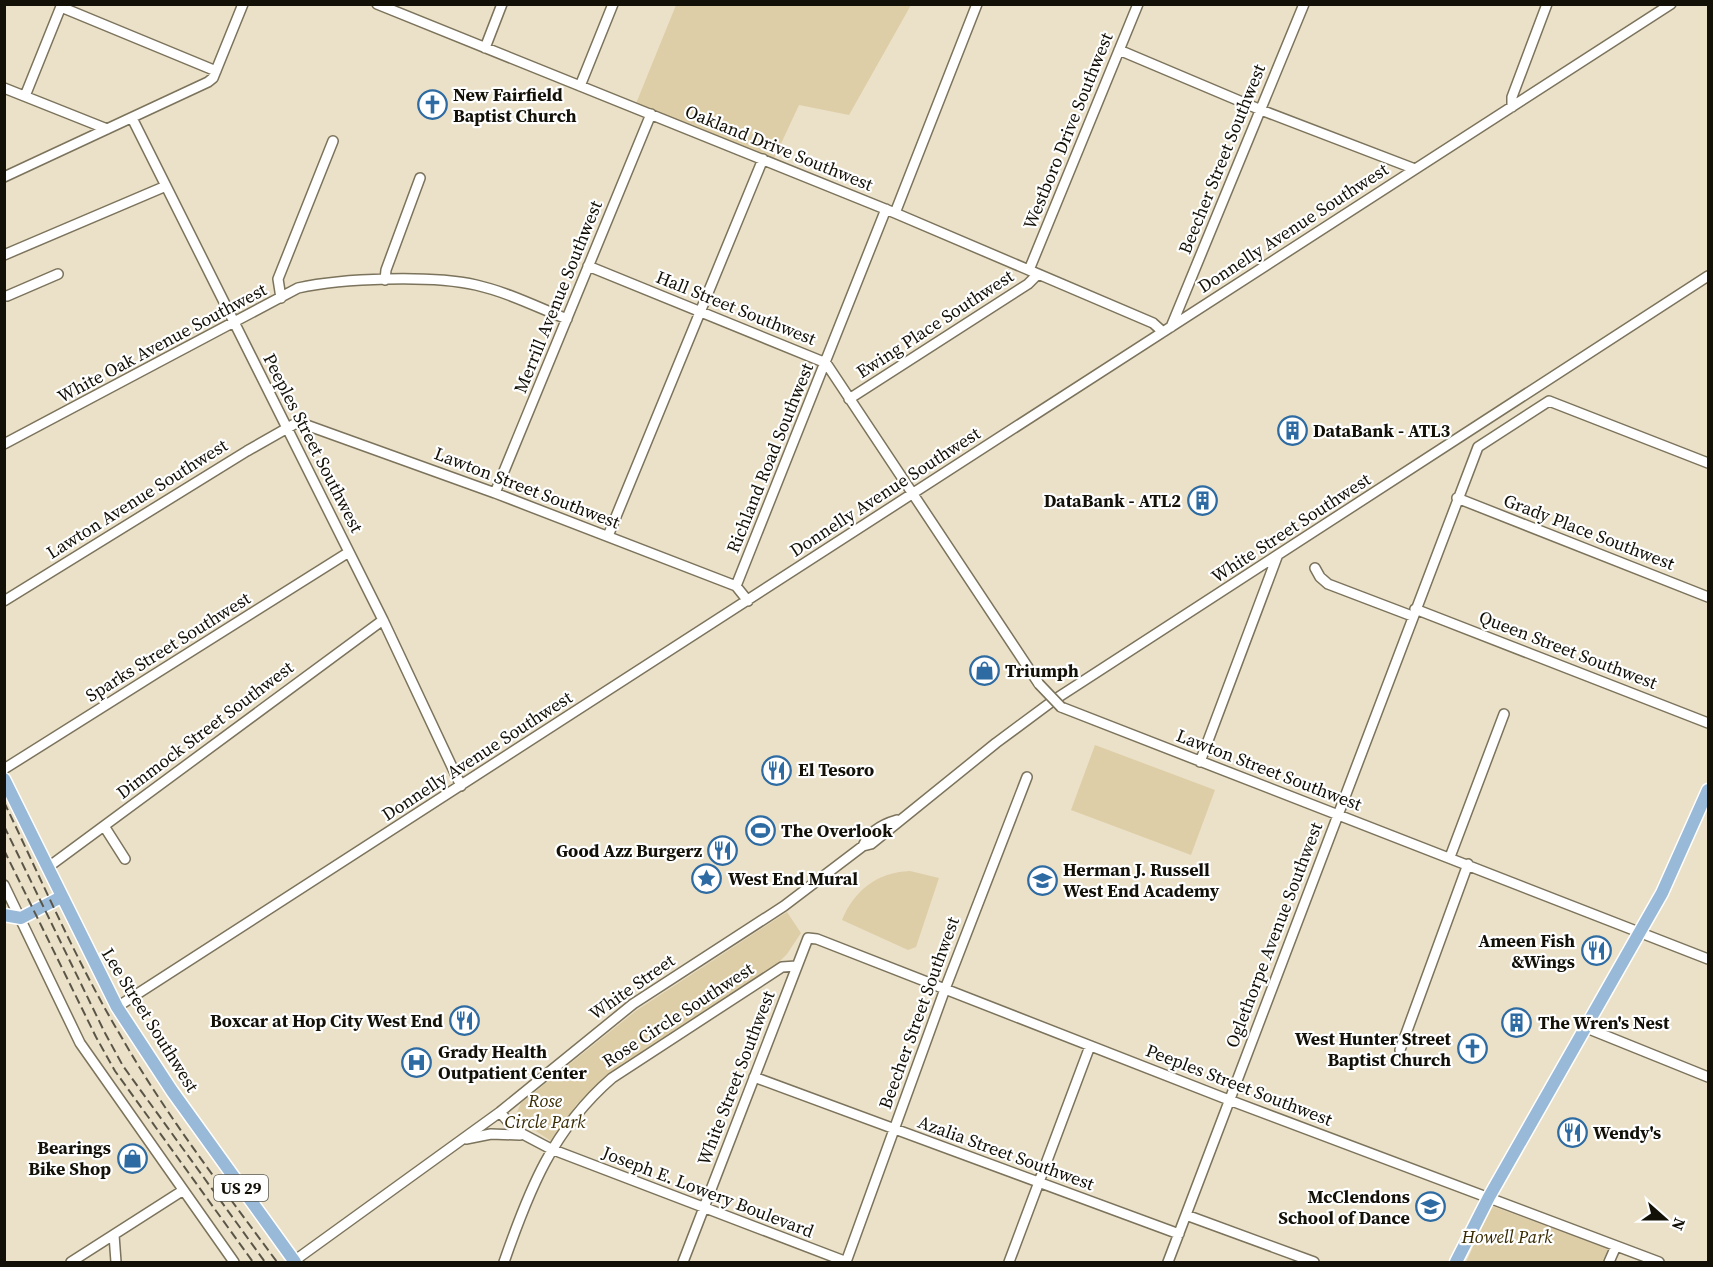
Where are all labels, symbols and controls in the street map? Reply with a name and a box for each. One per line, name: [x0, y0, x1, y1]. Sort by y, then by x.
street label: Westboro Drive Southwest: [1017, 29, 1119, 233]
street label: Beecher Street Southwest: [1172, 60, 1271, 257]
place label: New Fairfield Baptist Church: [453, 82, 577, 128]
church icon: New Fairfield Baptist Church: [416, 89, 448, 121]
street label: Oakland Drive Southwest: [681, 98, 877, 197]
street label: Donnelly Avenue Southwest: [1193, 156, 1393, 299]
street label: Merrill Avenue Southwest: [507, 197, 608, 397]
street label: Ewing Place Southwest: [851, 263, 1018, 384]
street label: Hall Street Southwest: [653, 264, 820, 351]
street label: White Oak Avenue Southwest: [53, 277, 271, 408]
street label: Peeples Street Southwest: [257, 349, 370, 537]
street label: Richland Road Southwest: [720, 359, 819, 557]
building icon: DataBank - ATL3: [1276, 415, 1308, 447]
place label: DataBank - ATL3: [1313, 418, 1451, 443]
street label: Donnelly Avenue Southwest: [785, 420, 985, 563]
street label: Lawton Avenue Southwest: [41, 432, 232, 565]
street label: Lawton Street Southwest: [431, 441, 624, 535]
street label: White Street Southwest: [1206, 467, 1375, 589]
building icon: DataBank - ATL2: [1186, 485, 1218, 517]
street label: Grady Place Southwest: [1500, 487, 1678, 576]
place label: DataBank - ATL2: [1044, 488, 1181, 513]
street label: Sparks Street Southwest: [80, 586, 255, 708]
street label: Queen Street Southwest: [1475, 604, 1661, 695]
street label: Dimmock Street Southwest: [111, 655, 298, 804]
shop icon: Triumph: [968, 655, 1000, 687]
place label: Triumph: [1005, 658, 1079, 683]
street label: Donnelly Avenue Southwest: [377, 684, 577, 827]
street label: Lawton Street Southwest: [1173, 723, 1366, 817]
restaurant icon: El Tesoro: [761, 754, 793, 786]
place label: El Tesoro: [798, 757, 874, 782]
sports icon: The Overlook: [744, 815, 776, 847]
place label: The Overlook: [781, 818, 893, 843]
street label: Oglethorpe Avenue Southwest: [1219, 818, 1328, 1051]
restaurant icon: Good Azz Burgerz: [707, 835, 739, 867]
place label: Good Azz Burgerz: [556, 838, 703, 863]
place label: Herman J. Russell West End Academy: [1063, 857, 1220, 903]
place icon: West End Mural: [691, 863, 723, 895]
school or university icon: Herman J. Russell West End Academy: [1026, 864, 1058, 896]
place label: West End Mural: [728, 866, 858, 891]
street label: Beecher Street Southwest: [872, 913, 965, 1112]
place label: Ameen Fish &Wings: [1478, 928, 1575, 974]
restaurant icon: Ameen Fish &Wings: [1580, 935, 1612, 967]
street label: Lee Street Southwest: [96, 943, 205, 1097]
street label: White Street: [584, 948, 680, 1025]
street label: Rose Circle Southwest: [597, 956, 758, 1073]
street label: White Street Southwest: [691, 987, 780, 1169]
restaurant icon: Boxcar at Hop City West End: [448, 1005, 480, 1037]
building icon: The Wren's Nest: [1501, 1007, 1533, 1039]
place label: Boxcar at Hop City West End: [210, 1008, 443, 1033]
place label: The Wren's Nest: [1538, 1010, 1670, 1035]
place label: West Hunter Street Baptist Church: [1295, 1026, 1452, 1072]
church icon: West Hunter Street Baptist Church: [1456, 1033, 1488, 1065]
street label: Peeples Street Southwest: [1142, 1037, 1336, 1132]
place label: Grady Health Outpatient Center: [438, 1039, 587, 1085]
hospital icon: Grady Health Outpatient Center: [401, 1046, 433, 1078]
park label: Rose Circle Park: [505, 1088, 586, 1134]
street label: Azalia Street Southwest: [915, 1109, 1098, 1196]
restaurant icon: Wendy's: [1556, 1117, 1588, 1149]
place label: Wendy's: [1593, 1120, 1661, 1145]
place label: Bearings Bike Shop: [28, 1135, 111, 1181]
street label: Joseph E. Lowery Boulevard: [598, 1139, 818, 1243]
shop icon: Bearings Bike Shop: [116, 1142, 148, 1174]
road number: US 29: [214, 1175, 268, 1201]
place label: McClendons School of Dance: [1278, 1184, 1410, 1230]
north arrow: [1635, 1189, 1695, 1249]
school or university icon: McClendons School of Dance: [1415, 1191, 1447, 1223]
text: N: [1667, 1215, 1691, 1234]
park label: Howell Park: [1460, 1224, 1553, 1249]

